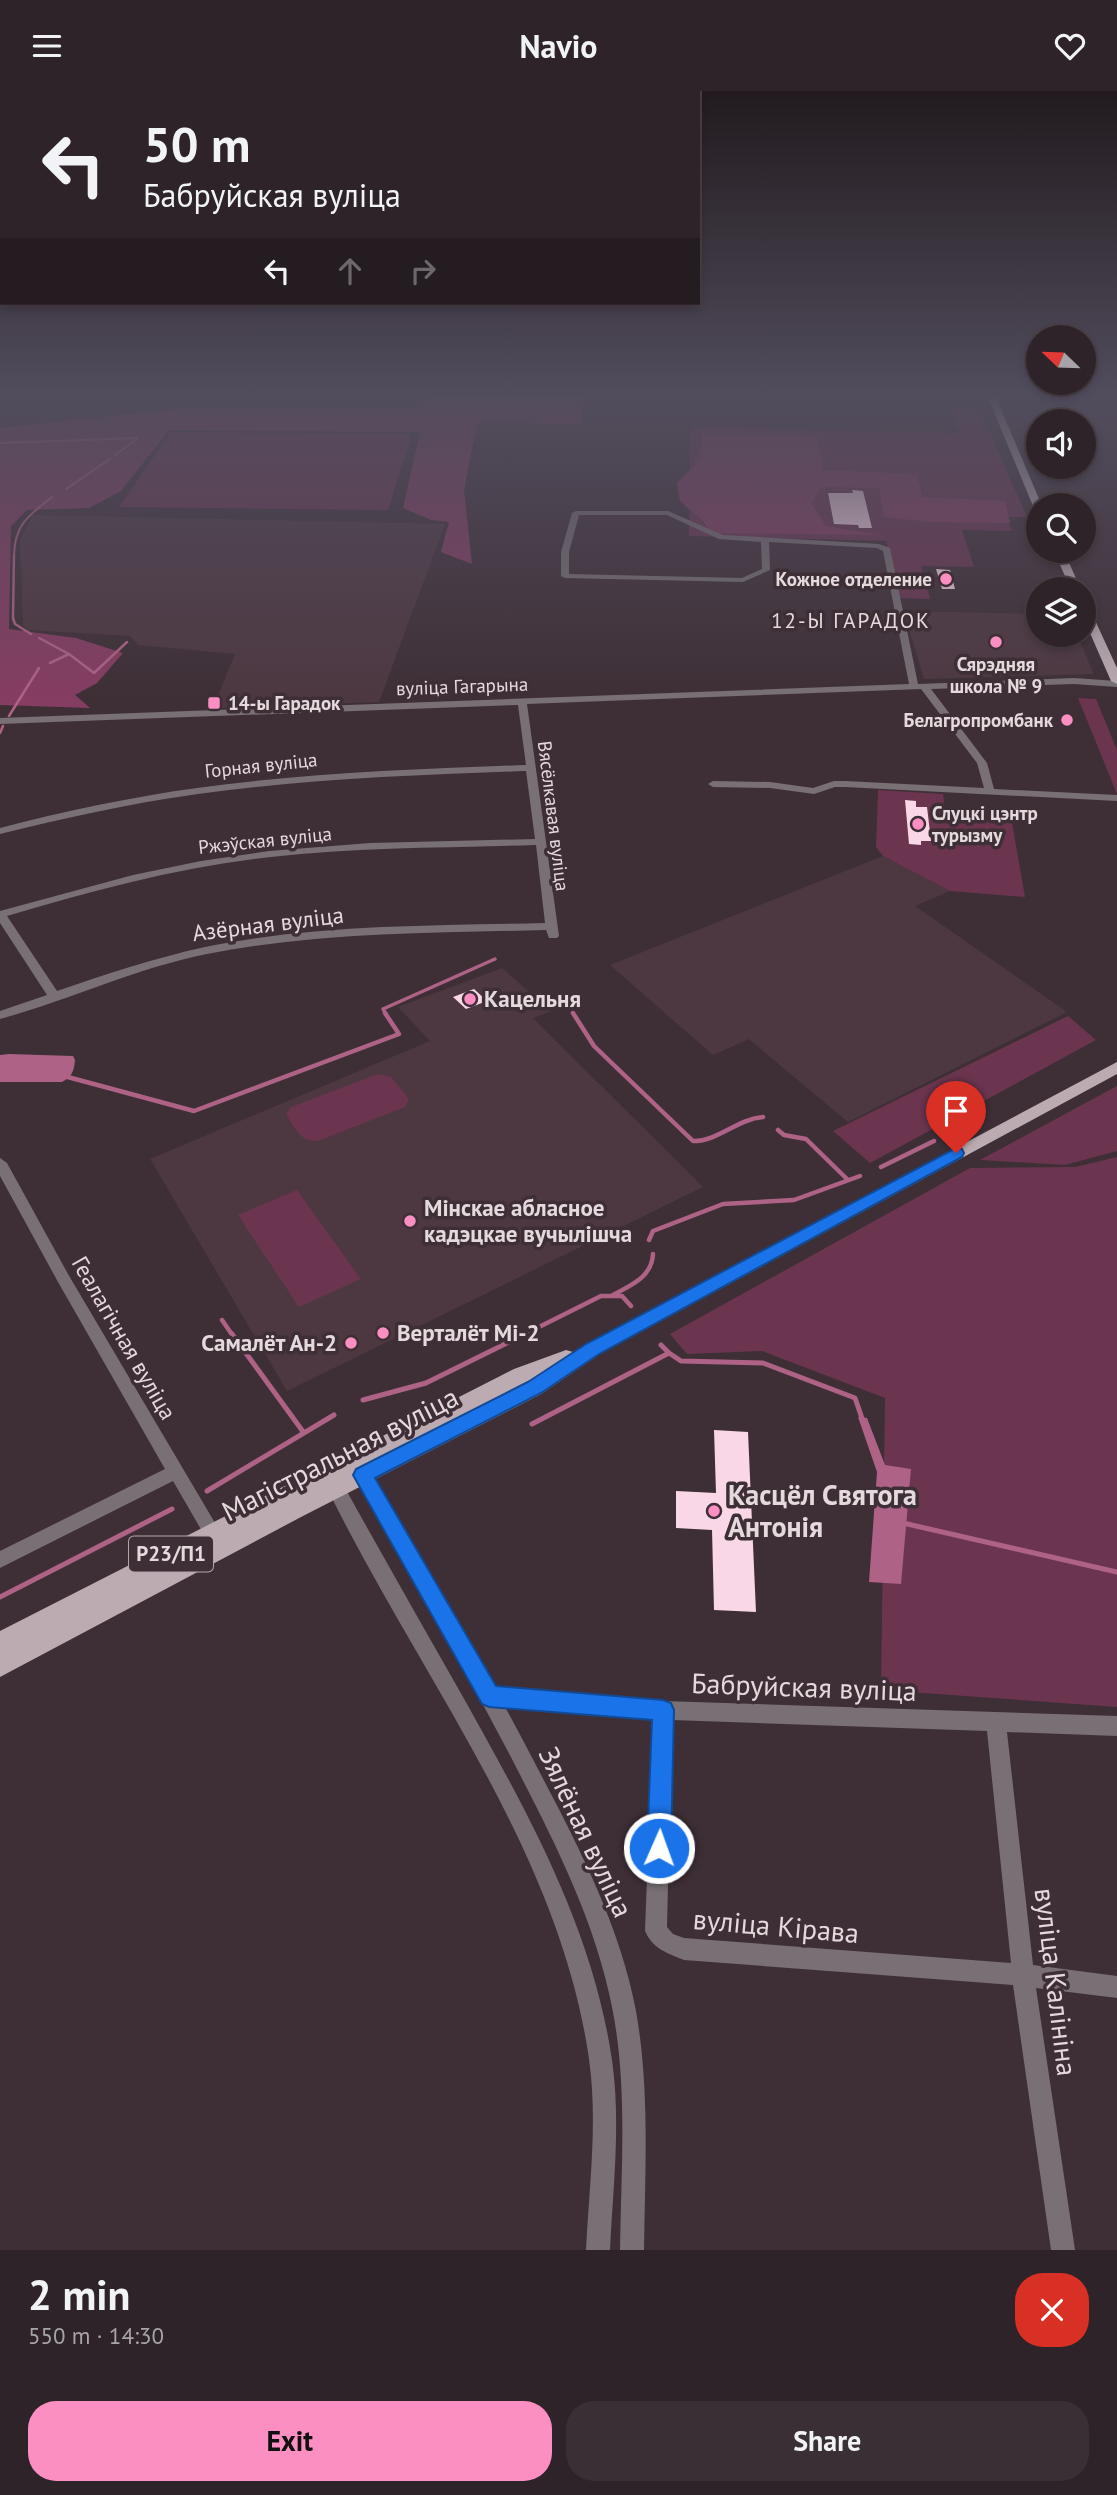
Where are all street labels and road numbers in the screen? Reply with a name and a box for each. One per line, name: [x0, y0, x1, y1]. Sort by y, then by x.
street label: вуліца Гагарына: [395, 672, 529, 700]
street label: Вясёлкавая вуліца: [533, 740, 575, 892]
street label: Горная вуліца: [204, 747, 318, 783]
street label: Ржэўская вуліца: [197, 821, 333, 859]
street label: Азёрная вуліца: [191, 900, 345, 947]
street label: Геалагічная вуліца: [66, 1251, 183, 1425]
street label: Магістральная вуліца: [215, 1378, 464, 1529]
road number: Р23/П1: [129, 1537, 213, 1571]
street label: Бабруйская вуліца: [691, 1664, 917, 1709]
street label: Зялёная вуліца: [531, 1741, 642, 1923]
street label: вуліца Калініна: [1027, 1886, 1086, 2078]
street label: вуліца Кірава: [692, 1900, 861, 1951]

